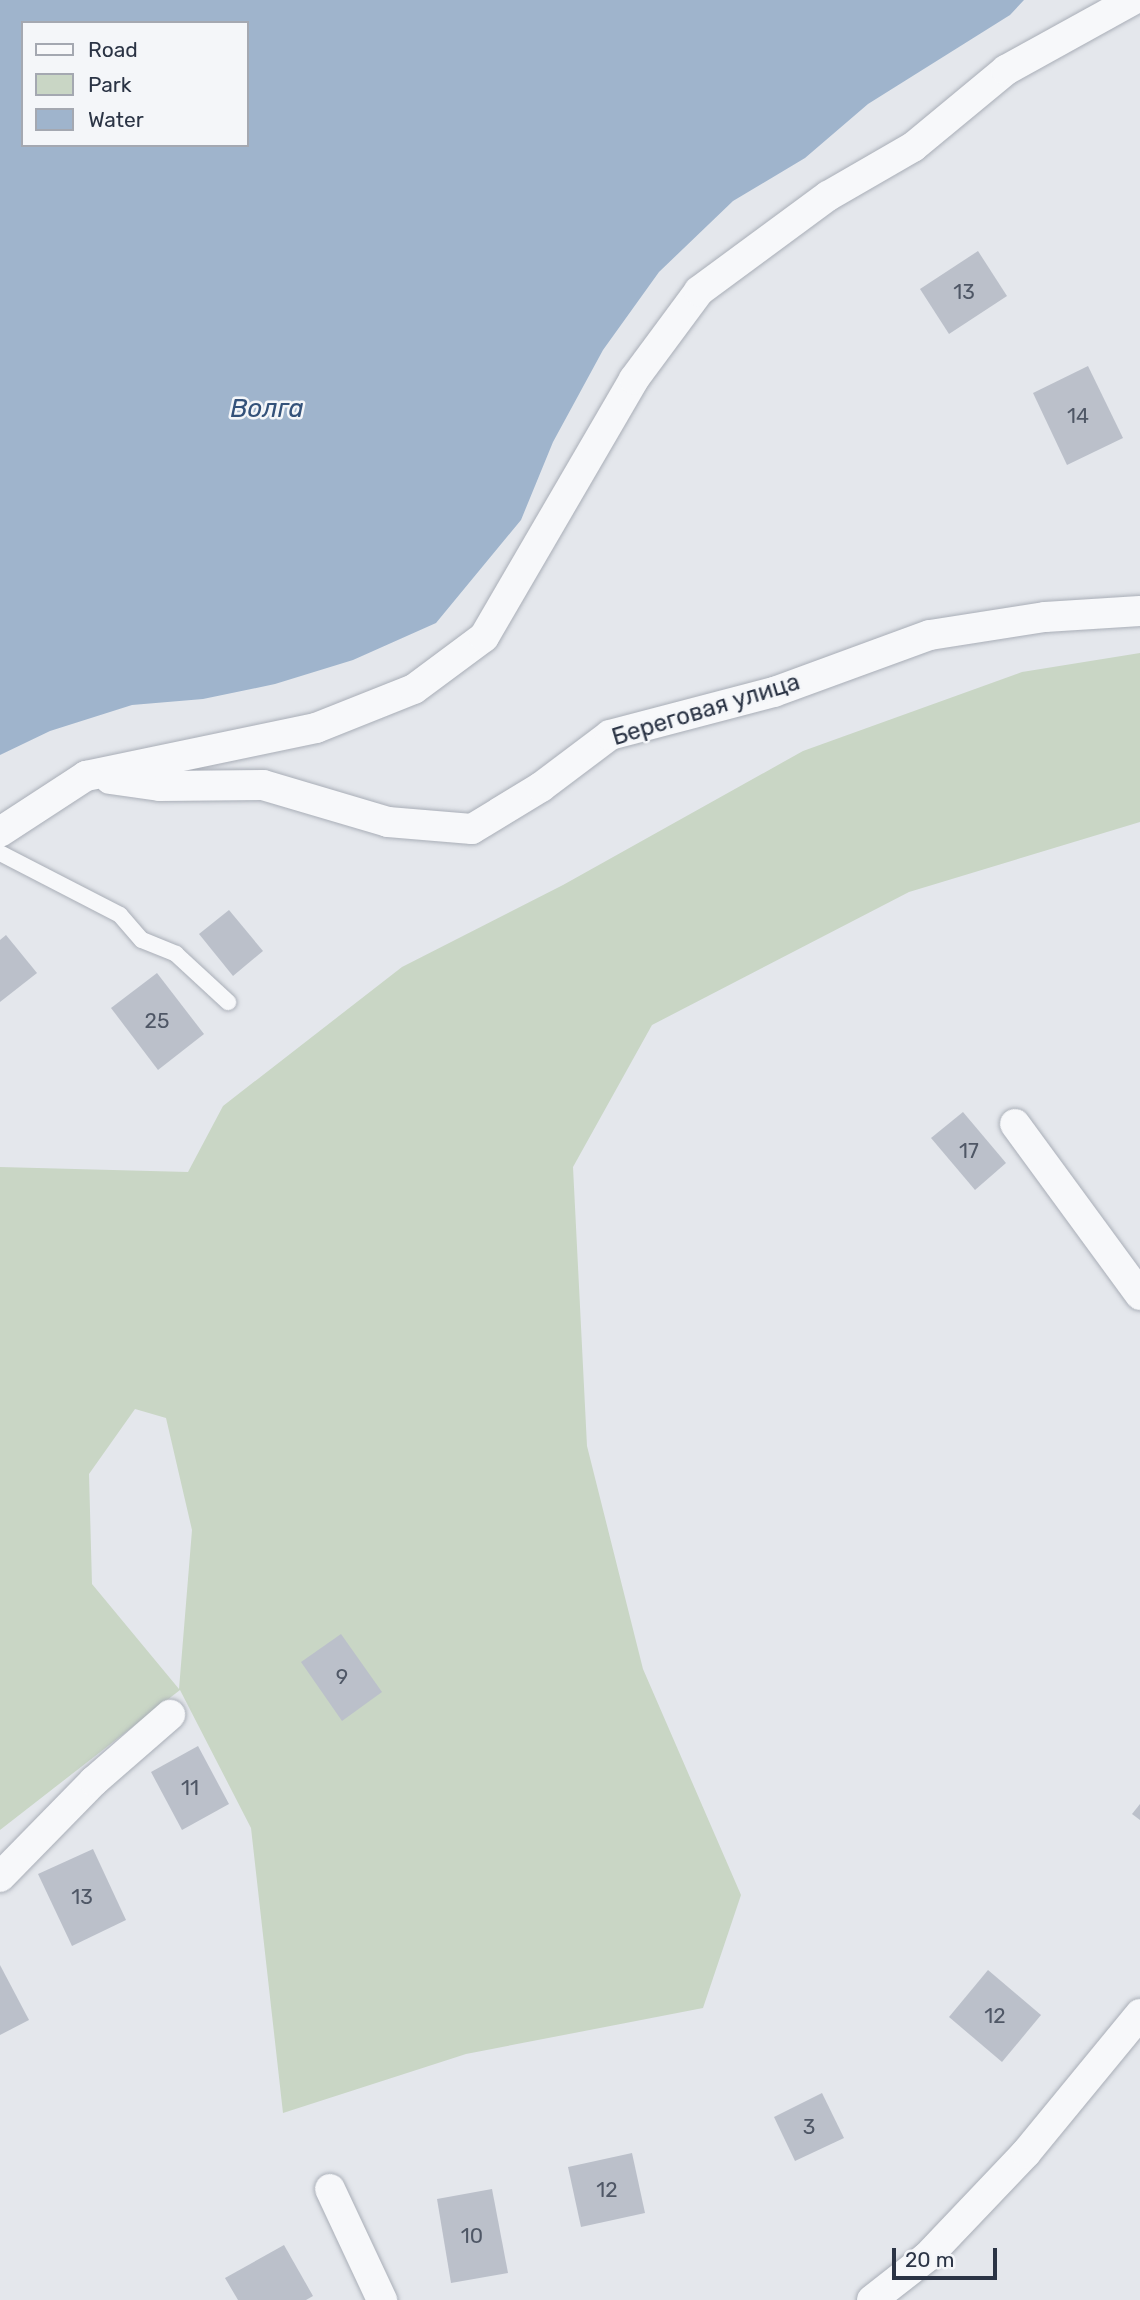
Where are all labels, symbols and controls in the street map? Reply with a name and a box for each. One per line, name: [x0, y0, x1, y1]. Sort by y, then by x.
legend: [21, 21, 248, 147]
text: Road: [88, 37, 138, 62]
text: Park: [88, 72, 132, 97]
text: Water: [88, 107, 144, 132]
house number: 13: [953, 279, 975, 305]
water label: Волга: [230, 393, 304, 425]
house number: 14: [1067, 403, 1089, 429]
street label: Береговая улица: [609, 668, 803, 752]
house number: 25: [145, 1008, 169, 1034]
house number: 17: [959, 1138, 979, 1164]
house number: 9: [336, 1664, 348, 1690]
house number: 11: [181, 1775, 199, 1801]
house number: 13: [71, 1884, 93, 1910]
house number: 12: [984, 2003, 1006, 2029]
house number: 3: [803, 2114, 815, 2140]
house number: 12: [596, 2177, 618, 2203]
house number: 10: [461, 2223, 483, 2249]
scale bar: [895, 2234, 1000, 2278]
text: 20 m: [905, 2247, 954, 2272]

